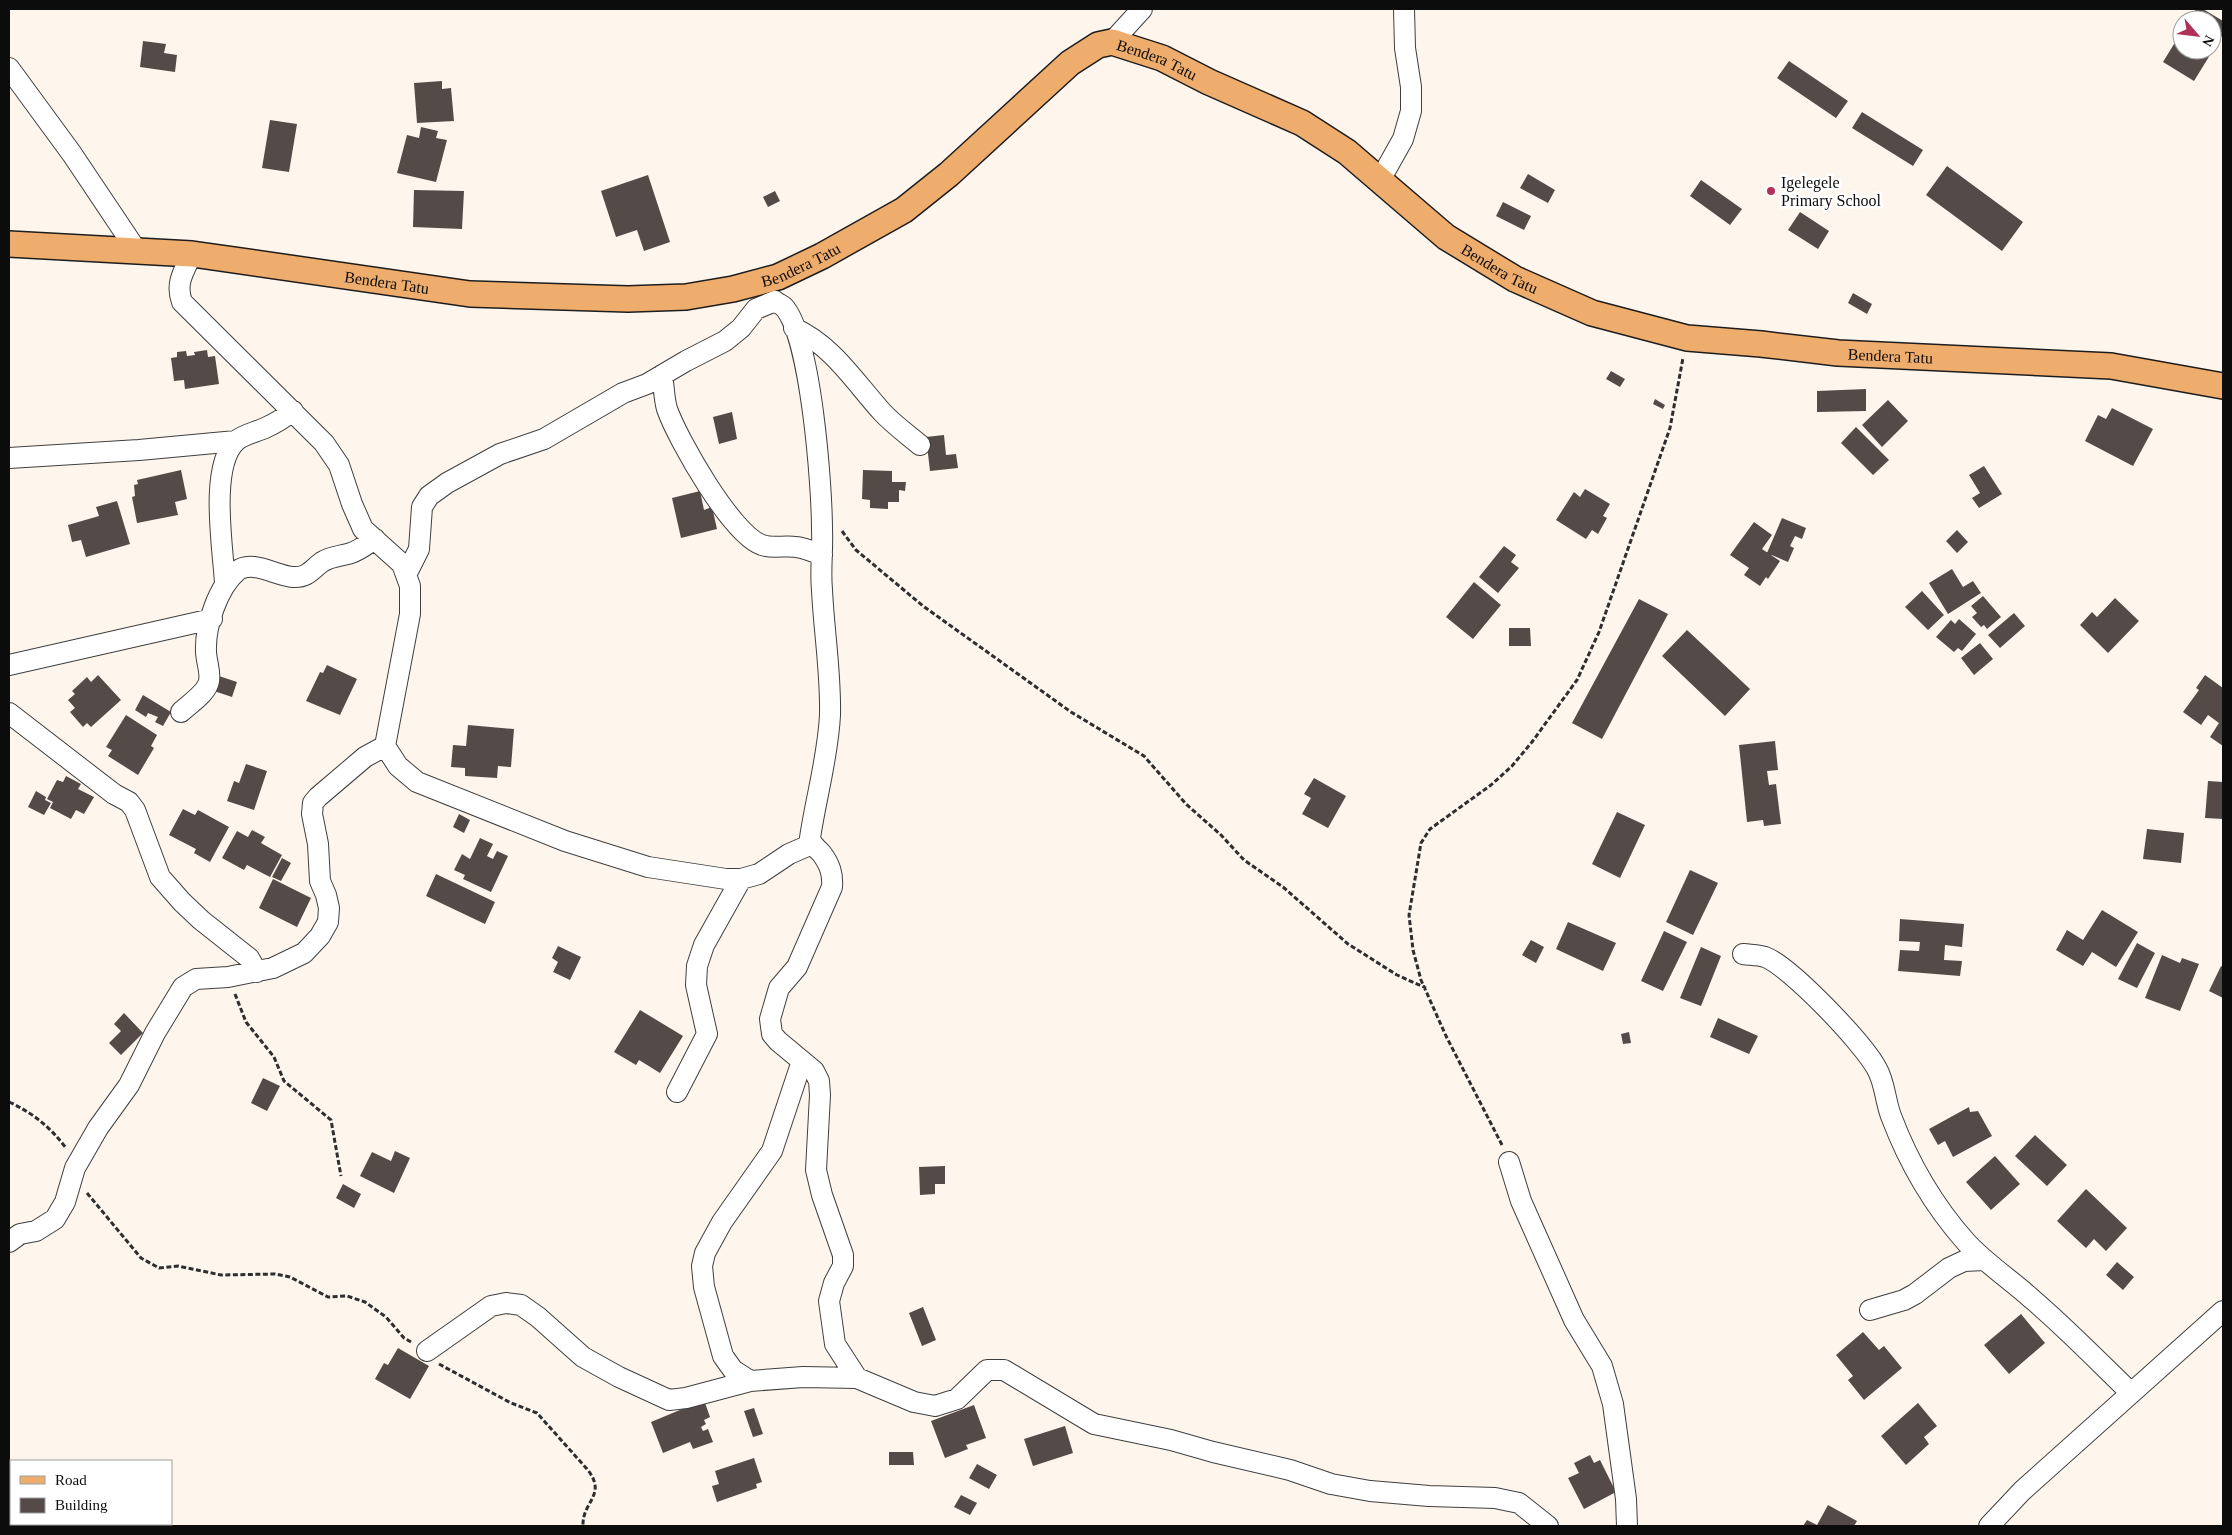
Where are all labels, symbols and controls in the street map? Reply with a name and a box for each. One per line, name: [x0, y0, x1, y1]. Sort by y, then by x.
north arrow: [2172, 10, 2222, 60]
text: N: [2199, 33, 2217, 49]
street label: Bendera Tatu: [1115, 36, 1200, 83]
place label: Igelegele Primary School: [1781, 174, 1882, 210]
marker: Igelegele Primary School: [1765, 185, 1777, 197]
street label: Bendera Tatu: [759, 239, 843, 290]
street label: Bendera Tatu: [1458, 240, 1541, 297]
street label: Bendera Tatu: [343, 268, 430, 297]
street label: Bendera Tatu: [1847, 345, 1933, 366]
legend: [10, 1460, 172, 1525]
text: Road: [55, 1472, 87, 1488]
text: Building: [55, 1497, 108, 1513]

